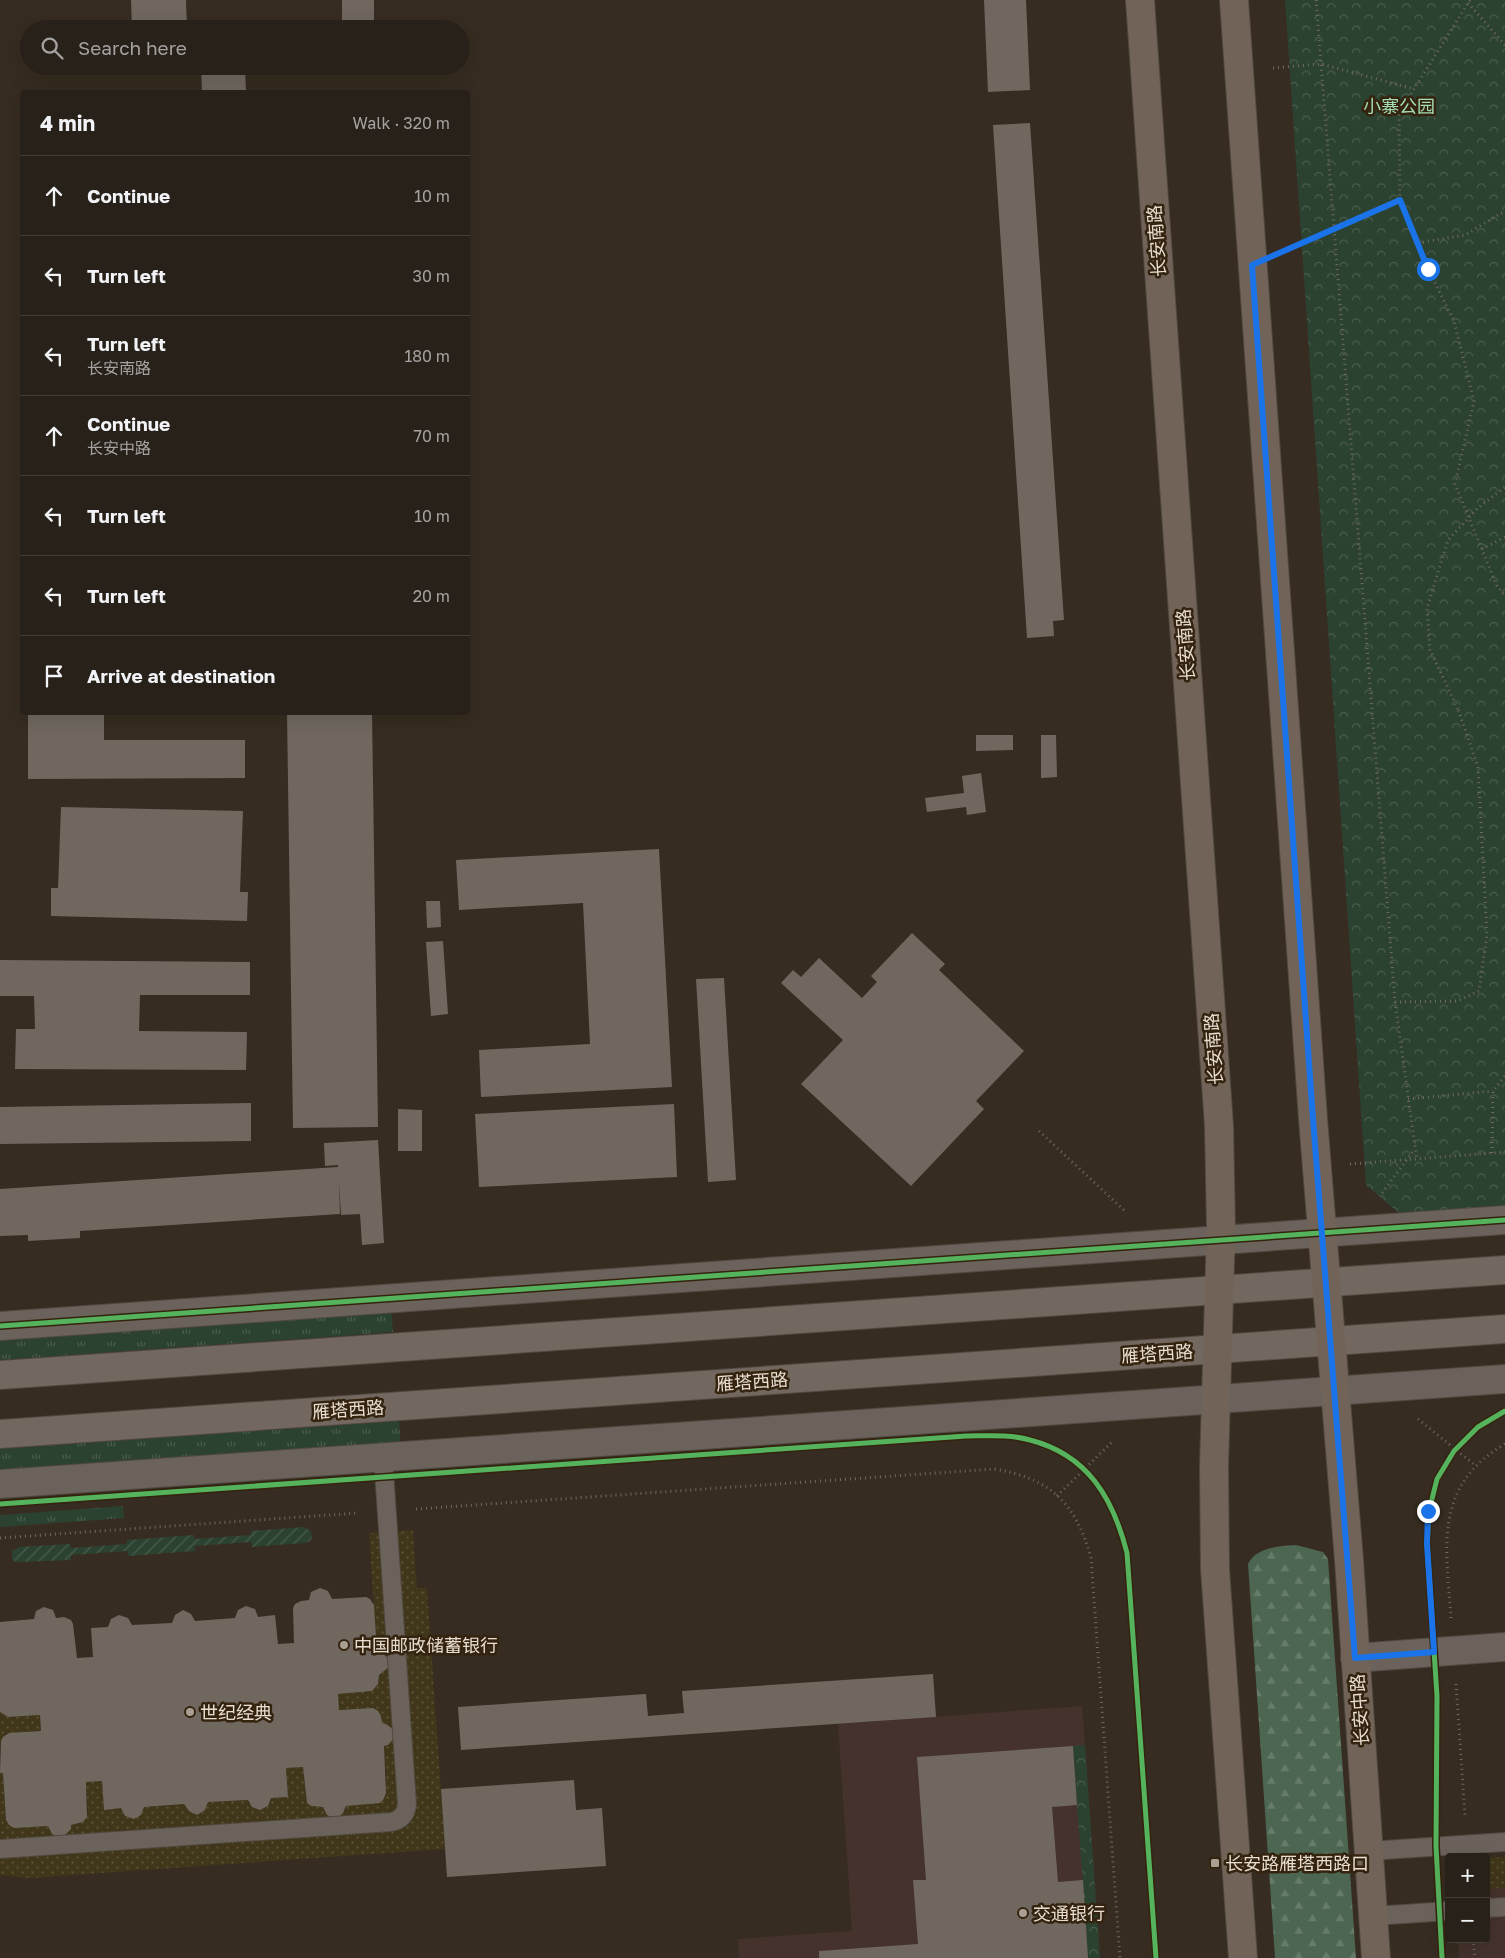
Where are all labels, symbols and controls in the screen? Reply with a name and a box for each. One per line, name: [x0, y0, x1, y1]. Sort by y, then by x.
search box: [20, 20, 470, 75]
icon: search: [38, 34, 66, 62]
text: Search here: [78, 36, 187, 59]
park label: 小寨公园: [1363, 95, 1435, 117]
text: 4 min: [40, 110, 95, 136]
text: Walk · 320 m: [353, 113, 450, 133]
icon: ahead: [40, 182, 68, 210]
text: Continue: [87, 184, 170, 207]
text: 10 m: [414, 186, 450, 206]
street label: 长安南路: [1143, 204, 1169, 278]
route start: [1417, 258, 1440, 281]
icon: left: [40, 262, 68, 290]
text: Turn left: [87, 264, 166, 287]
text: 30 m: [413, 266, 450, 286]
text: Turn left: [87, 332, 166, 355]
icon: left: [40, 342, 68, 370]
text: 180 m: [404, 346, 450, 366]
text: 长安南路: [87, 358, 151, 378]
text: Continue: [87, 412, 170, 435]
icon: ahead: [40, 422, 68, 450]
text: 70 m: [413, 426, 450, 446]
text: 长安中路: [87, 438, 151, 458]
icon: left: [40, 502, 68, 530]
text: Turn left: [87, 504, 166, 527]
text: 10 m: [414, 506, 450, 526]
icon: left: [40, 582, 68, 610]
text: Turn left: [87, 584, 166, 607]
text: 20 m: [413, 586, 450, 606]
street label: 长安南路: [1172, 608, 1198, 682]
icon: arrive: [40, 662, 68, 690]
text: Arrive at destination: [87, 664, 275, 687]
street label: 长安南路: [1200, 1012, 1226, 1086]
street label: 雁塔西路: [1120, 1340, 1194, 1366]
street label: 雁塔西路: [715, 1368, 789, 1394]
street label: 雁塔西路: [311, 1396, 385, 1422]
route end: [1417, 1500, 1440, 1523]
place label: 中国邮政储蓄银行: [354, 1634, 498, 1656]
marker: 中国邮政储蓄银行: [338, 1639, 350, 1651]
street label: 长安中路: [1346, 1673, 1372, 1747]
place label: 世纪经典: [200, 1701, 272, 1723]
marker: 世纪经典: [184, 1706, 196, 1718]
place label: 长安路雁塔西路口: [1225, 1852, 1369, 1874]
map controls: [1445, 1853, 1490, 1943]
button: +: [1445, 1853, 1490, 1898]
marker: 长安路雁塔西路口: [1209, 1857, 1221, 1869]
button: −: [1445, 1898, 1490, 1943]
place label: 交通银行: [1033, 1902, 1105, 1924]
marker: 交通银行: [1017, 1907, 1029, 1919]

